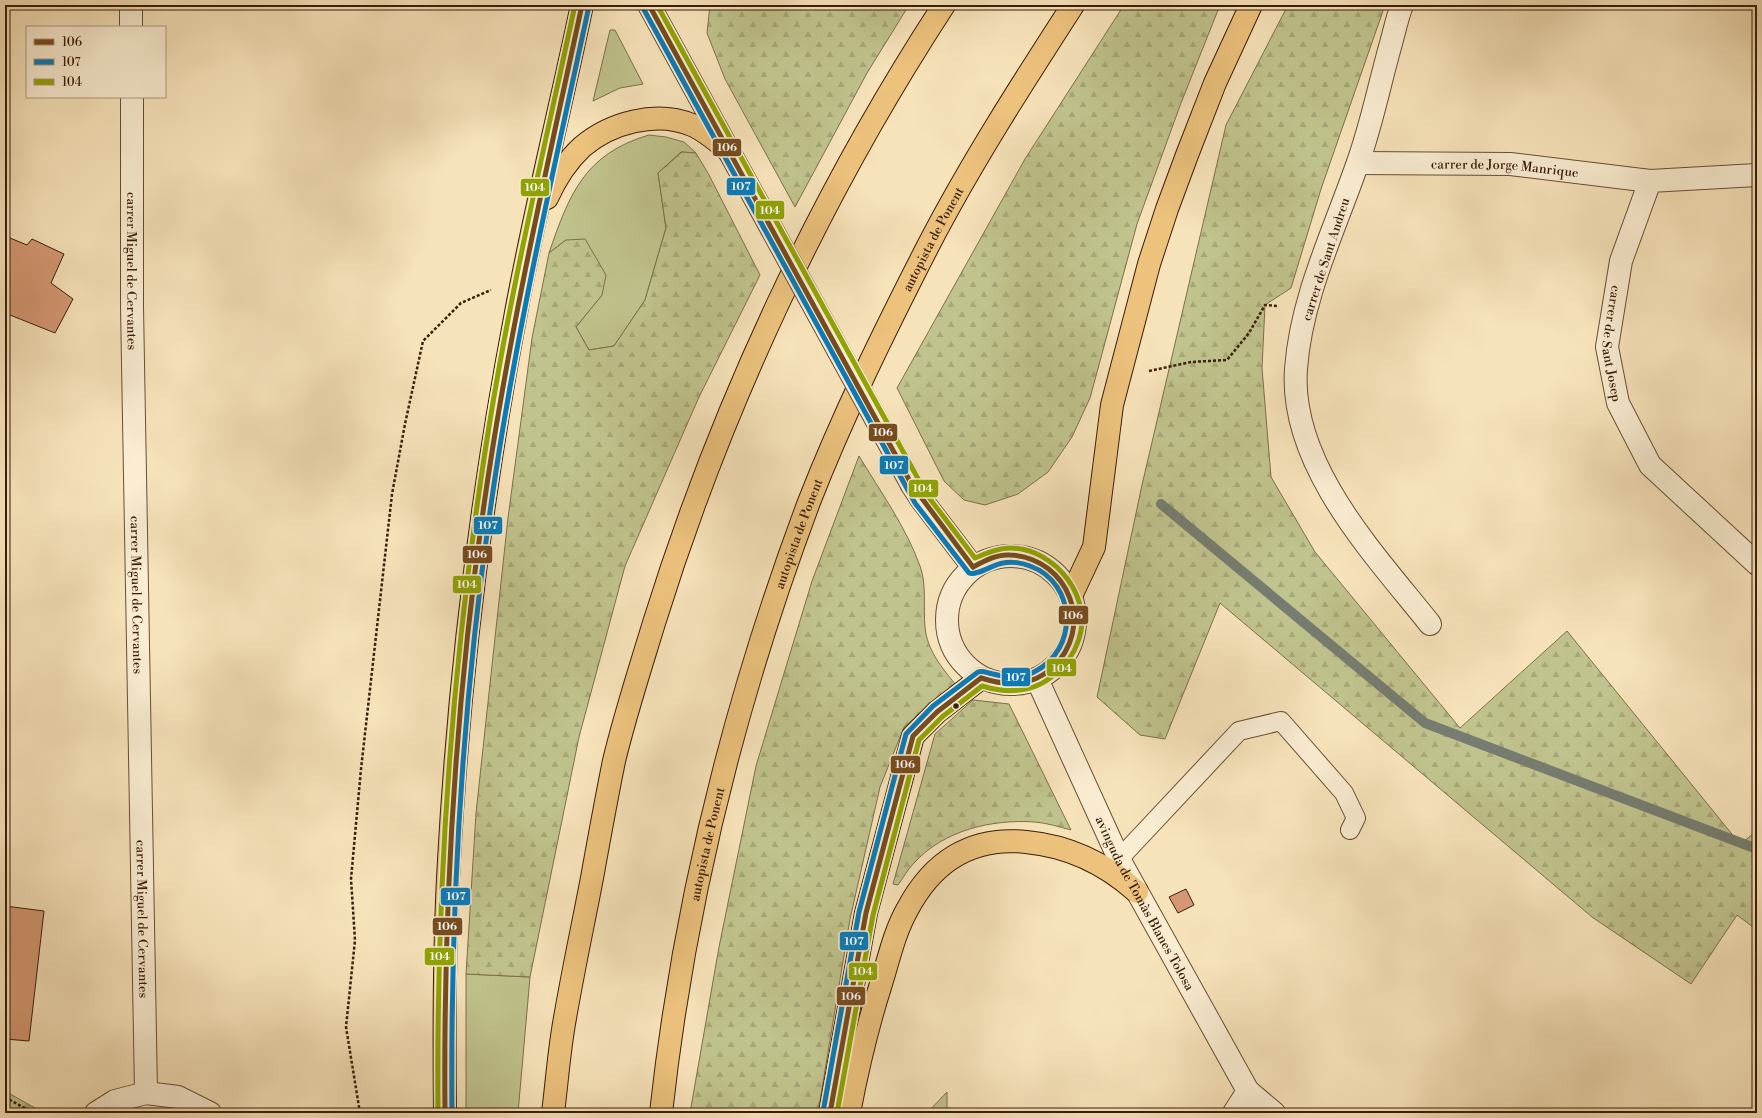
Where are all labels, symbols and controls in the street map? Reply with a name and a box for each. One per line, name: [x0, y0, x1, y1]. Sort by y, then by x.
legend: [26, 26, 166, 98]
text: 106: [62, 35, 82, 50]
text: 107: [62, 55, 81, 70]
text: 104: [62, 75, 82, 90]
line badge: 106: [712, 138, 742, 157]
text: 106: [717, 141, 737, 155]
street label: carrer de Jorge Manrique: [1431, 156, 1580, 181]
line badge: 107: [726, 177, 756, 196]
line badge: 104: [520, 178, 550, 197]
text: 107: [731, 180, 751, 194]
text: 104: [525, 181, 545, 195]
street label: autopista de Ponent: [899, 184, 968, 294]
street label: carrer Miguel de Cervantes: [123, 192, 140, 351]
street label: carrer de Sant Andreu: [1298, 195, 1354, 323]
line badge: 104: [755, 200, 785, 220]
text: 104: [760, 204, 780, 218]
street label: carrer de Sant Josep: [1598, 284, 1625, 403]
line badge: 106: [868, 423, 898, 442]
text: 106: [873, 426, 893, 440]
line badge: 107: [879, 455, 909, 475]
text: 107: [884, 459, 904, 473]
street label: autopista de Ponent: [772, 476, 827, 591]
line badge: 104: [908, 479, 939, 498]
text: 104: [913, 482, 933, 496]
street label: carrer Miguel de Cervantes: [127, 516, 146, 675]
line badge: 107: [473, 516, 503, 535]
text: 107: [478, 519, 498, 533]
line badge: 106: [462, 545, 493, 564]
text: 106: [467, 548, 487, 562]
line badge: 104: [452, 575, 482, 594]
text: 104: [457, 578, 477, 592]
line badge: 106: [1058, 605, 1089, 625]
text: 106: [1063, 609, 1083, 623]
line badge: 104: [1046, 658, 1077, 677]
text: 104: [1052, 662, 1072, 676]
line badge: 107: [1001, 667, 1031, 687]
text: 107: [1006, 671, 1026, 685]
unlabelled marker: [951, 701, 961, 711]
line badge: 106: [890, 755, 921, 774]
text: 106: [895, 758, 915, 772]
street label: autopista de Ponent: [687, 785, 729, 902]
street label: avinguda de Tomàs Blanes Tolosa: [1092, 814, 1198, 994]
street label: carrer Miguel de Cervantes: [132, 840, 151, 999]
line badge: 107: [440, 887, 471, 906]
text: 107: [446, 890, 466, 904]
line badge: 106: [432, 917, 463, 936]
text: 106: [437, 920, 457, 934]
line badge: 107: [839, 931, 869, 951]
text: 107: [844, 935, 864, 949]
line badge: 104: [424, 947, 455, 966]
text: 104: [430, 950, 450, 964]
line badge: 104: [848, 962, 878, 981]
text: 104: [853, 965, 873, 979]
line badge: 106: [836, 986, 866, 1006]
text: 106: [841, 990, 861, 1004]

